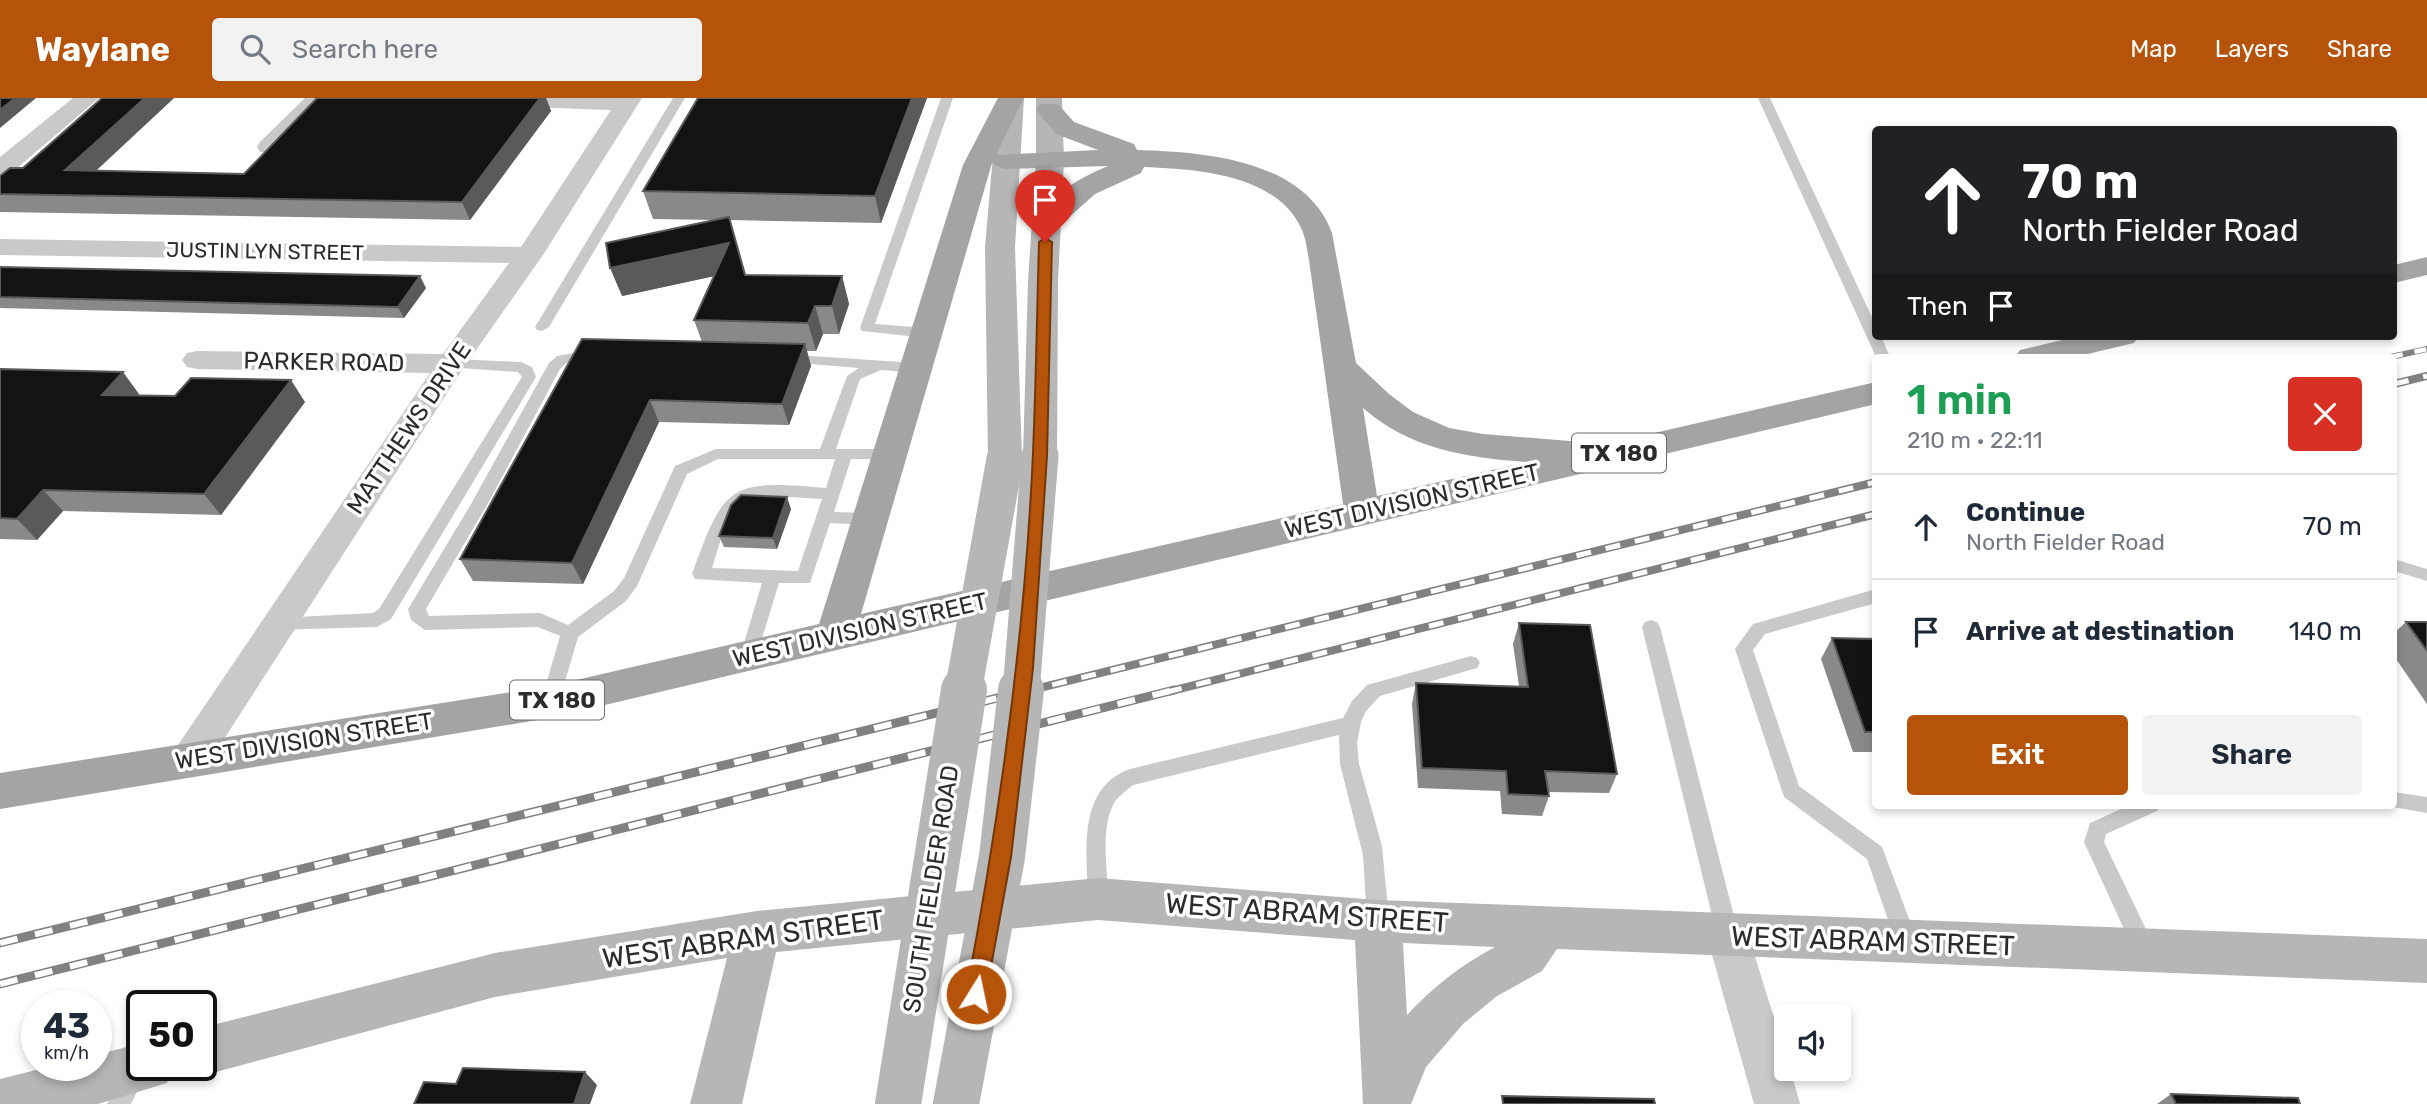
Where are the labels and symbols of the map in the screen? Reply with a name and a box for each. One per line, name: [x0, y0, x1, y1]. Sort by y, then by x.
pin: [1015, 170, 1075, 242]
street label: JUSTIN LYN STREET: [166, 237, 364, 265]
street label: MATTHEWS DRIVE: [341, 337, 477, 519]
street label: PARKER ROAD: [243, 347, 405, 377]
road number: TX 180: [1572, 434, 1666, 472]
street label: WEST DIVISION STREET: [1282, 458, 1542, 544]
street label: WEST DIVISION STREET: [730, 587, 990, 673]
road number: TX 180: [510, 680, 604, 720]
street label: WEST DIVISION STREET: [173, 707, 435, 775]
street label: SOUTH FIELDER ROAD: [898, 763, 964, 1015]
street label: WEST ABRAM STREET: [1164, 887, 1450, 939]
street label: WEST ABRAM STREET: [600, 903, 886, 975]
street label: WEST ABRAM STREET: [1731, 920, 2015, 962]
position arrow: [939, 957, 1013, 1031]
speed limit sign: 50: [126, 990, 217, 1081]

